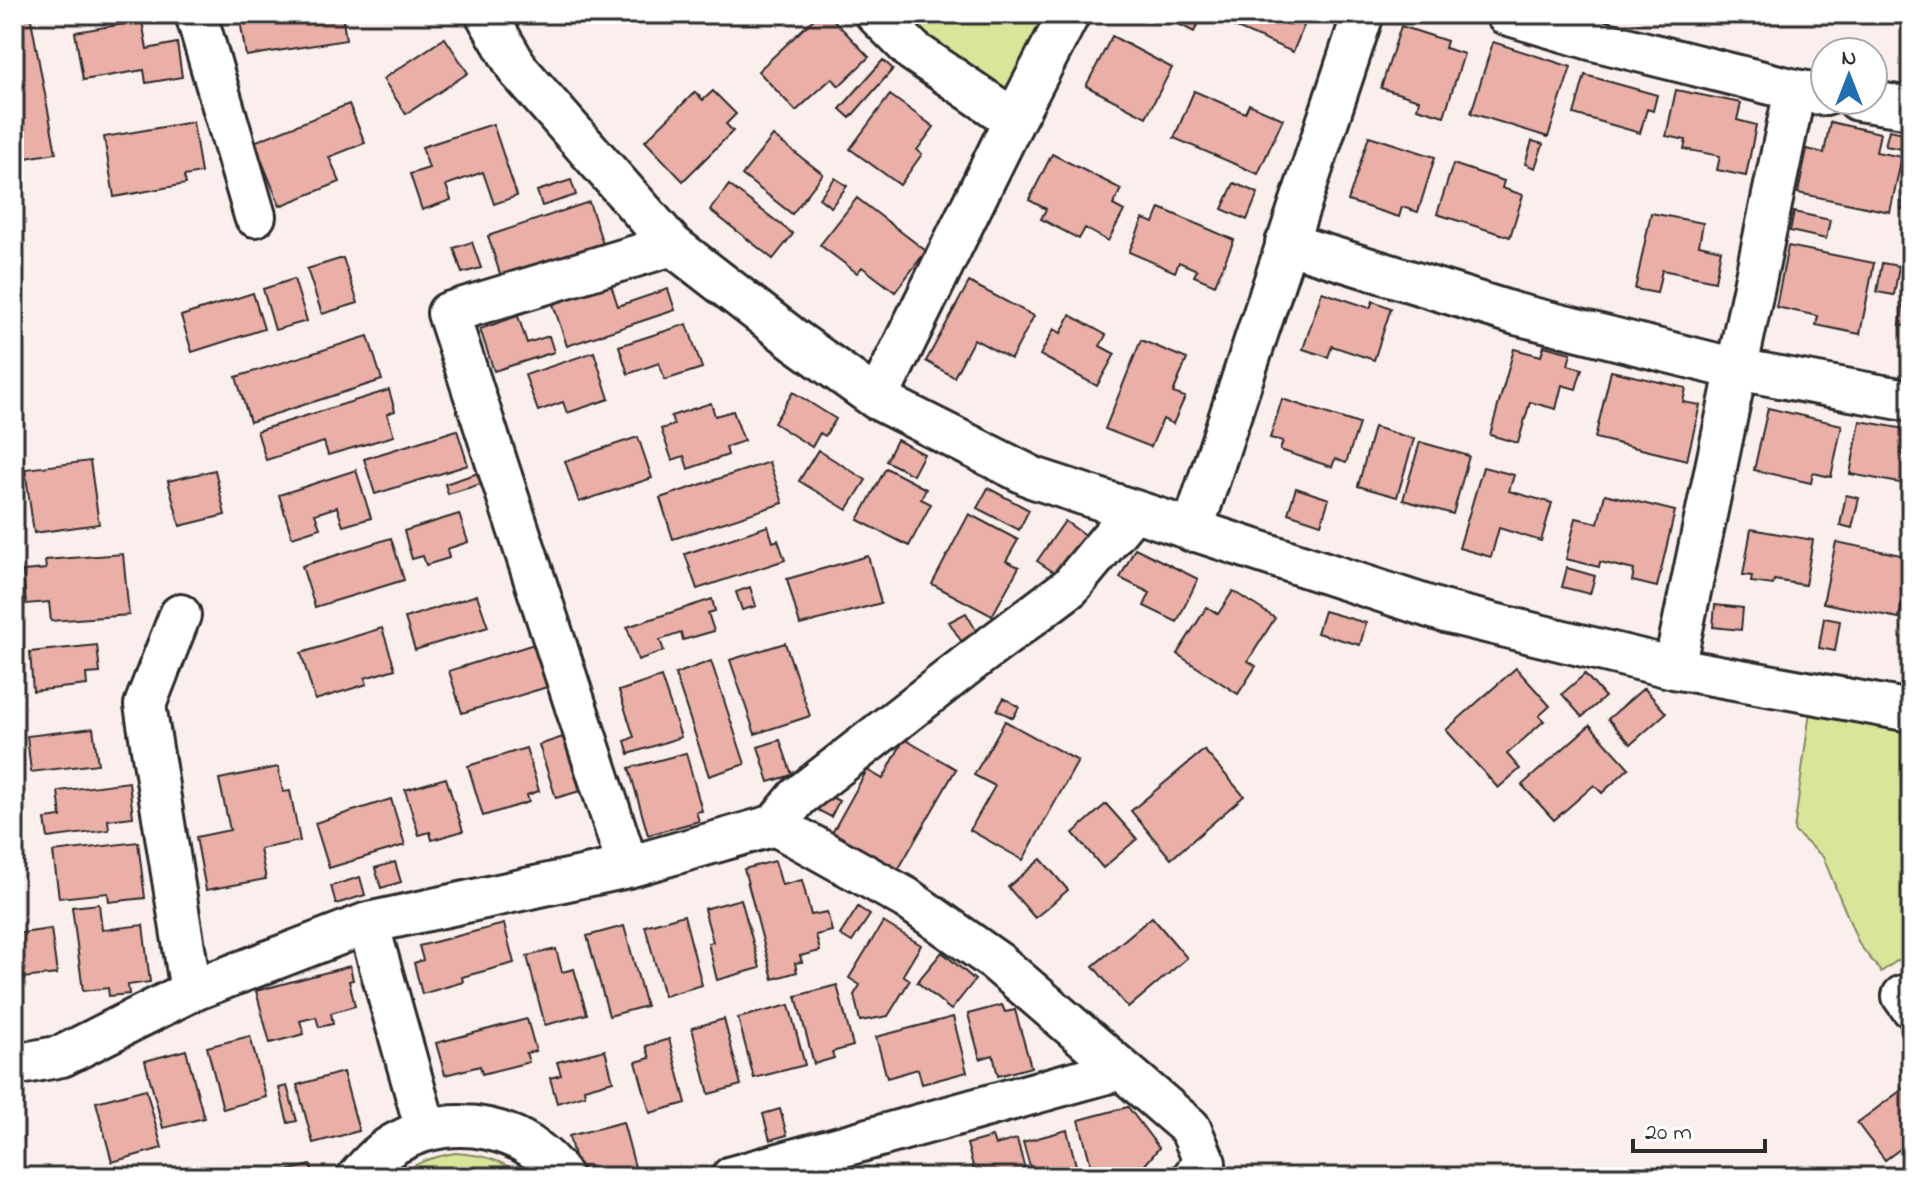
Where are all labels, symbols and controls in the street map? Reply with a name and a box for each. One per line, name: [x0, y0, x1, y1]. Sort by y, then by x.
north arrow: [1809, 36, 1889, 116]
text: N: [1842, 43, 1856, 75]
scale bar: [1633, 1103, 1765, 1153]
text: 20 m: [1645, 1116, 1692, 1151]

